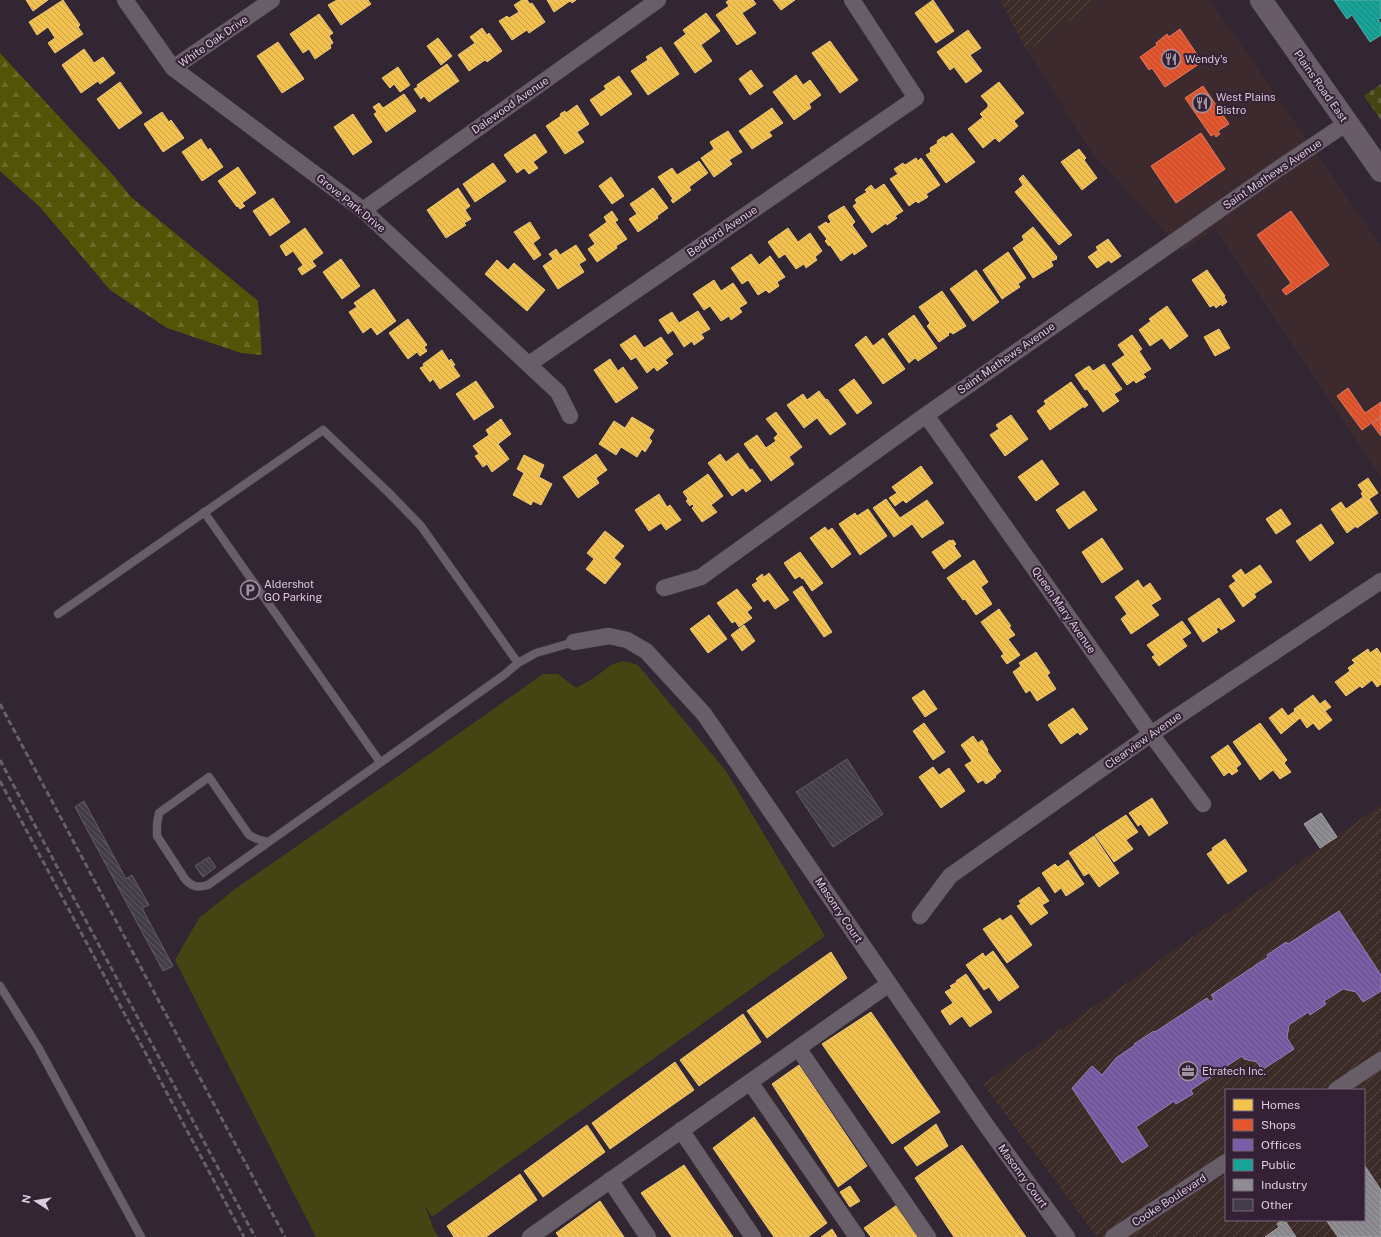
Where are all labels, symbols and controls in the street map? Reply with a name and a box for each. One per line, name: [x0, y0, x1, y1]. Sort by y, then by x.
street label: White Oak Drive: [176, 13, 250, 69]
restaurant icon: Wendy's: [1160, 48, 1182, 70]
street label: Plains Road East: [1292, 48, 1350, 124]
place label: Wendy's: [1185, 53, 1228, 65]
street label: Dalewood Avenue: [469, 74, 551, 136]
place label: West Plains Bistro: [1216, 91, 1276, 116]
restaurant icon: West Plains Bistro: [1191, 92, 1213, 114]
street label: Saint Mathews Avenue: [1221, 137, 1323, 211]
street label: Grove Park Drive: [314, 172, 388, 234]
street label: Bedford Avenue: [685, 203, 759, 259]
street label: Saint Mathews Avenue: [955, 320, 1057, 396]
street label: Queen Mary Avenue: [1030, 565, 1098, 655]
place label: Aldershot GO Parking: [264, 578, 322, 603]
parking icon: Aldershot GO Parking: [239, 579, 261, 601]
street label: Clearview Avenue: [1102, 709, 1184, 771]
street label: Masonry Court: [813, 875, 865, 945]
office icon: Etratech Inc.: [1177, 1060, 1199, 1082]
place label: Etratech Inc.: [1202, 1065, 1266, 1077]
legend: [1225, 1089, 1365, 1221]
text: Homes: [1261, 1098, 1300, 1112]
text: Shops: [1261, 1118, 1296, 1132]
text: Offices: [1261, 1138, 1301, 1152]
street label: Masonry Court: [996, 1142, 1050, 1210]
text: Public: [1261, 1158, 1296, 1172]
street label: Cooke Boulevard: [1130, 1171, 1208, 1229]
text: Industry: [1261, 1178, 1308, 1192]
north arrow: [16, 1181, 56, 1221]
text: N: [19, 1193, 33, 1204]
text: Other: [1261, 1198, 1293, 1212]

